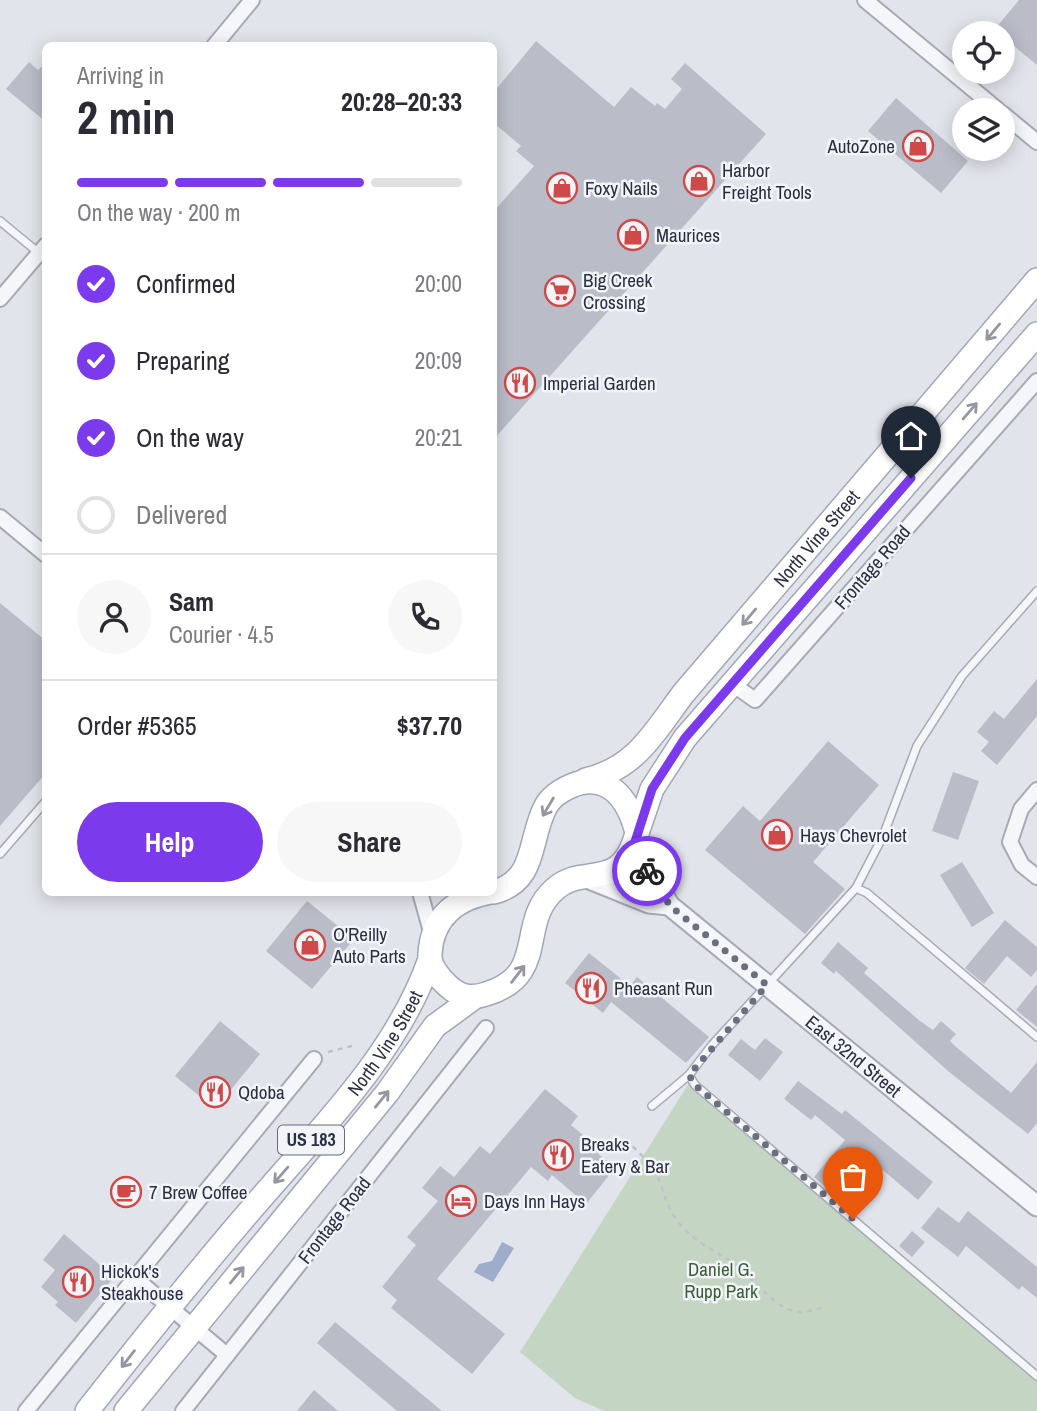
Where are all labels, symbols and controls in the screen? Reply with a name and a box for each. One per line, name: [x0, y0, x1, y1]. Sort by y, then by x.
map controls: [952, 21, 1015, 161]
button: locate: [952, 21, 1015, 84]
text: Arriving in: [77, 60, 164, 91]
text: 20:28–20:33: [341, 84, 462, 119]
text: 2 min: [77, 86, 176, 148]
button: layers: [952, 98, 1015, 161]
shop icon: AutoZone: [901, 129, 935, 163]
place label: AutoZone: [826, 133, 895, 159]
place label: Harbor Freight Tools: [722, 157, 812, 205]
shop icon: Harbor Freight Tools: [682, 164, 716, 198]
shop icon: Foxy Nails: [545, 171, 579, 205]
place label: Foxy Nails: [585, 175, 658, 201]
text: On the way · 200 m: [77, 197, 241, 228]
shop icon: Maurices: [616, 218, 650, 252]
place label: Maurices: [656, 222, 720, 248]
icon: check: [77, 265, 115, 303]
text: Confirmed: [136, 266, 236, 301]
place label: Big Creek Crossing: [583, 267, 652, 315]
text: 20:00: [415, 268, 462, 299]
supermarket icon: Big Creek Crossing: [543, 274, 577, 308]
one-way arrow: [985, 323, 1001, 341]
icon: check: [77, 342, 115, 380]
text: Preparing: [136, 343, 230, 378]
text: 20:09: [415, 345, 462, 376]
restaurant icon: Imperial Garden: [503, 366, 537, 400]
place label: Imperial Garden: [543, 370, 656, 396]
one-way arrow: [961, 403, 978, 420]
pin: [881, 406, 941, 478]
icon: home: [892, 417, 930, 455]
icon: check: [77, 419, 115, 457]
text: On the way: [136, 420, 244, 455]
text: 20:21: [415, 422, 462, 453]
street label: North Vine Street: [767, 484, 866, 592]
text: Delivered: [136, 497, 227, 532]
street label: Frontage Road: [828, 519, 916, 615]
button: person: [77, 580, 151, 654]
button: phone: [388, 580, 462, 654]
text: Sam: [169, 584, 214, 619]
one-way arrow: [742, 607, 757, 625]
text: Courier · 4.5: [169, 619, 274, 650]
text: Order #5365: [77, 708, 197, 743]
text: $37.70: [397, 708, 462, 743]
one-way arrow: [541, 796, 555, 816]
button: Help: [77, 802, 263, 882]
button: Share: [277, 802, 462, 882]
shop icon: Hays Chevrolet: [760, 818, 794, 852]
place label: Hays Chevrolet: [800, 822, 907, 848]
courier: [612, 836, 682, 906]
icon: bike: [628, 852, 666, 890]
place label: O'Reilly Auto Parts: [332, 921, 406, 969]
shop icon: O'Reilly Auto Parts: [293, 928, 327, 962]
one-way arrow: [510, 966, 525, 984]
restaurant icon: Pheasant Run: [574, 971, 608, 1005]
place label: Pheasant Run: [614, 975, 713, 1001]
street label: North Vine Street: [341, 986, 429, 1101]
street label: East 32nd Street: [800, 1009, 907, 1103]
restaurant icon: Qdoba: [198, 1075, 232, 1109]
place label: Qdoba: [238, 1079, 285, 1105]
one-way arrow: [374, 1091, 389, 1109]
road number: US 183: [278, 1126, 344, 1154]
place label: Breaks Eatery & Bar: [581, 1131, 670, 1179]
restaurant icon: Breaks Eatery & Bar: [541, 1138, 575, 1172]
pin: [823, 1147, 883, 1219]
icon: bag: [834, 1158, 872, 1196]
one-way arrow: [273, 1165, 289, 1183]
street label: Frontage Road: [292, 1171, 376, 1269]
cafe icon: 7 Brew Coffee: [109, 1175, 143, 1209]
place label: 7 Brew Coffee: [149, 1179, 247, 1205]
hotel icon: Days Inn Hays: [444, 1184, 478, 1218]
place label: Days Inn Hays: [484, 1188, 586, 1214]
park label: Daniel G. Rupp Park: [684, 1256, 758, 1304]
place label: Hickok's Steakhouse: [101, 1258, 183, 1306]
restaurant icon: Hickok's Steakhouse: [61, 1265, 95, 1299]
one-way arrow: [229, 1266, 245, 1284]
one-way arrow: [120, 1349, 135, 1367]

